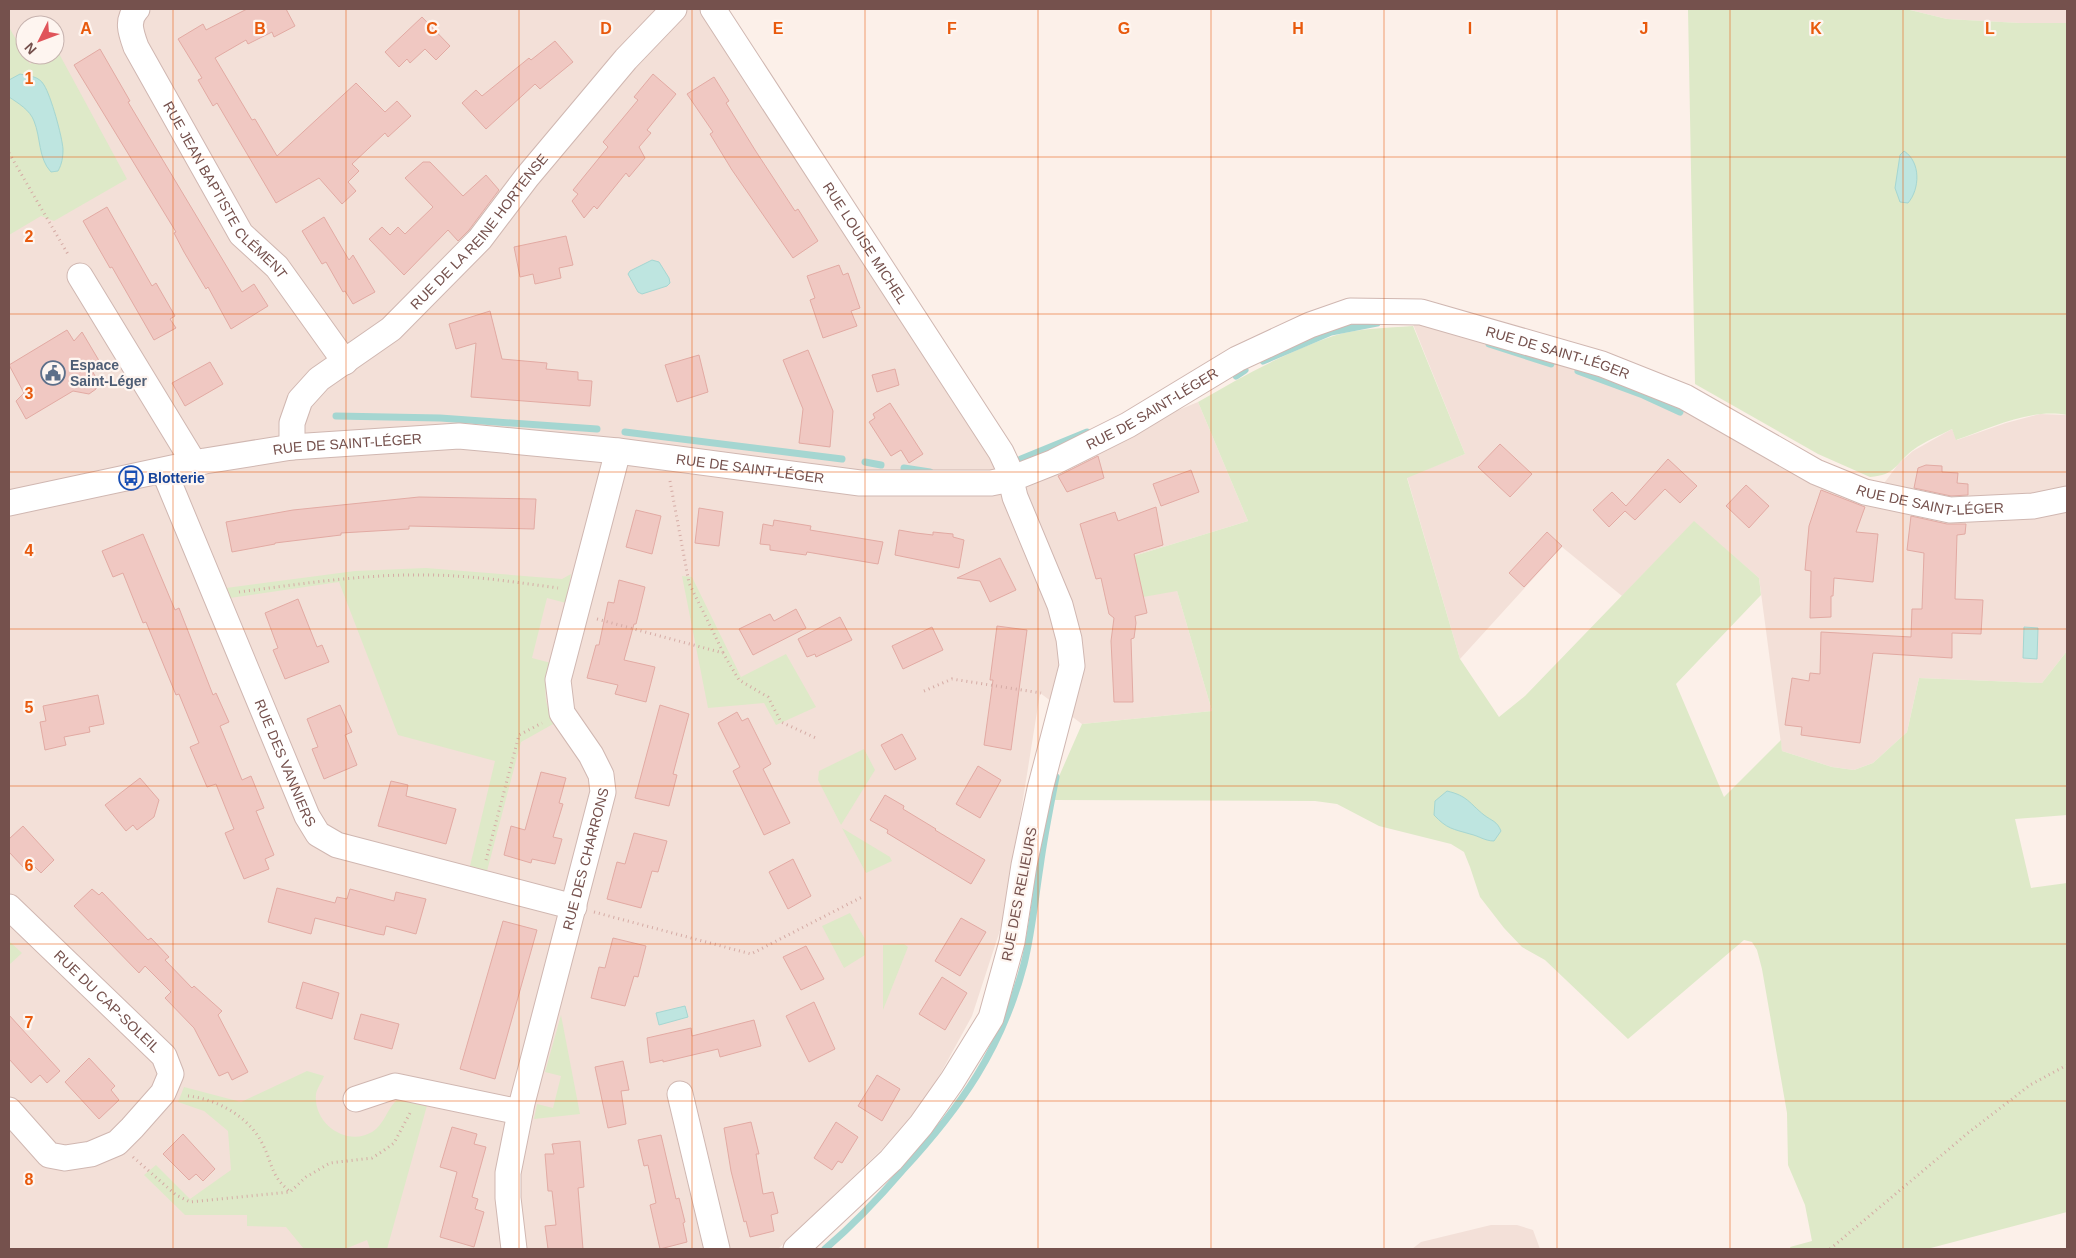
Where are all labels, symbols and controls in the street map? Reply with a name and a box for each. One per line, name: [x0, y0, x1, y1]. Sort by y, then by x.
north arrow: [15, 15, 65, 65]
text: A: [80, 20, 92, 37]
text: B: [254, 20, 266, 37]
text: C: [426, 20, 438, 37]
text: D: [600, 20, 612, 37]
text: E: [773, 20, 784, 37]
text: F: [947, 20, 957, 37]
text: G: [1118, 20, 1130, 37]
text: H: [1292, 20, 1304, 37]
text: I: [1468, 20, 1472, 37]
text: J: [1640, 20, 1648, 37]
text: K: [1810, 20, 1822, 37]
text: L: [1985, 20, 1995, 37]
text: N: [21, 40, 40, 58]
text: 1: [25, 70, 34, 87]
street label: RUE JEAN BAPTISTE CLÉMENT: [160, 98, 291, 282]
street label: RUE DE LA REINE HORTENSE: [407, 150, 551, 313]
street label: RUE LOUISE MICHEL: [820, 179, 911, 307]
text: 2: [25, 228, 34, 245]
street label: RUE DE SAINT-LÉGER: [1484, 323, 1632, 382]
place label: Espace Saint-Léger: [70, 357, 148, 389]
public building icon: Espace Saint-Léger: [40, 360, 66, 386]
street label: RUE DE SAINT-LÉGER: [1083, 364, 1221, 453]
text: 3: [25, 385, 34, 402]
street label: RUE DE SAINT-LÉGER: [272, 430, 422, 458]
street label: RUE DE SAINT-LÉGER: [675, 451, 825, 486]
bus stop icon: Blotterie: [118, 465, 144, 491]
place label: Blotterie: [148, 470, 205, 486]
street label: RUE DE SAINT-LÉGER: [1854, 481, 2004, 518]
text: 4: [25, 542, 34, 559]
street label: RUE DES VANNIERS: [251, 697, 320, 830]
text: 5: [25, 699, 34, 716]
street label: RUE DES CHARRONS: [559, 786, 612, 932]
street label: RUE DES RELIEURS: [998, 826, 1040, 962]
text: 6: [25, 857, 34, 874]
street label: RUE DU CAP-SOLEIL: [51, 947, 163, 1056]
text: 7: [25, 1014, 34, 1031]
text: 8: [25, 1171, 34, 1188]

